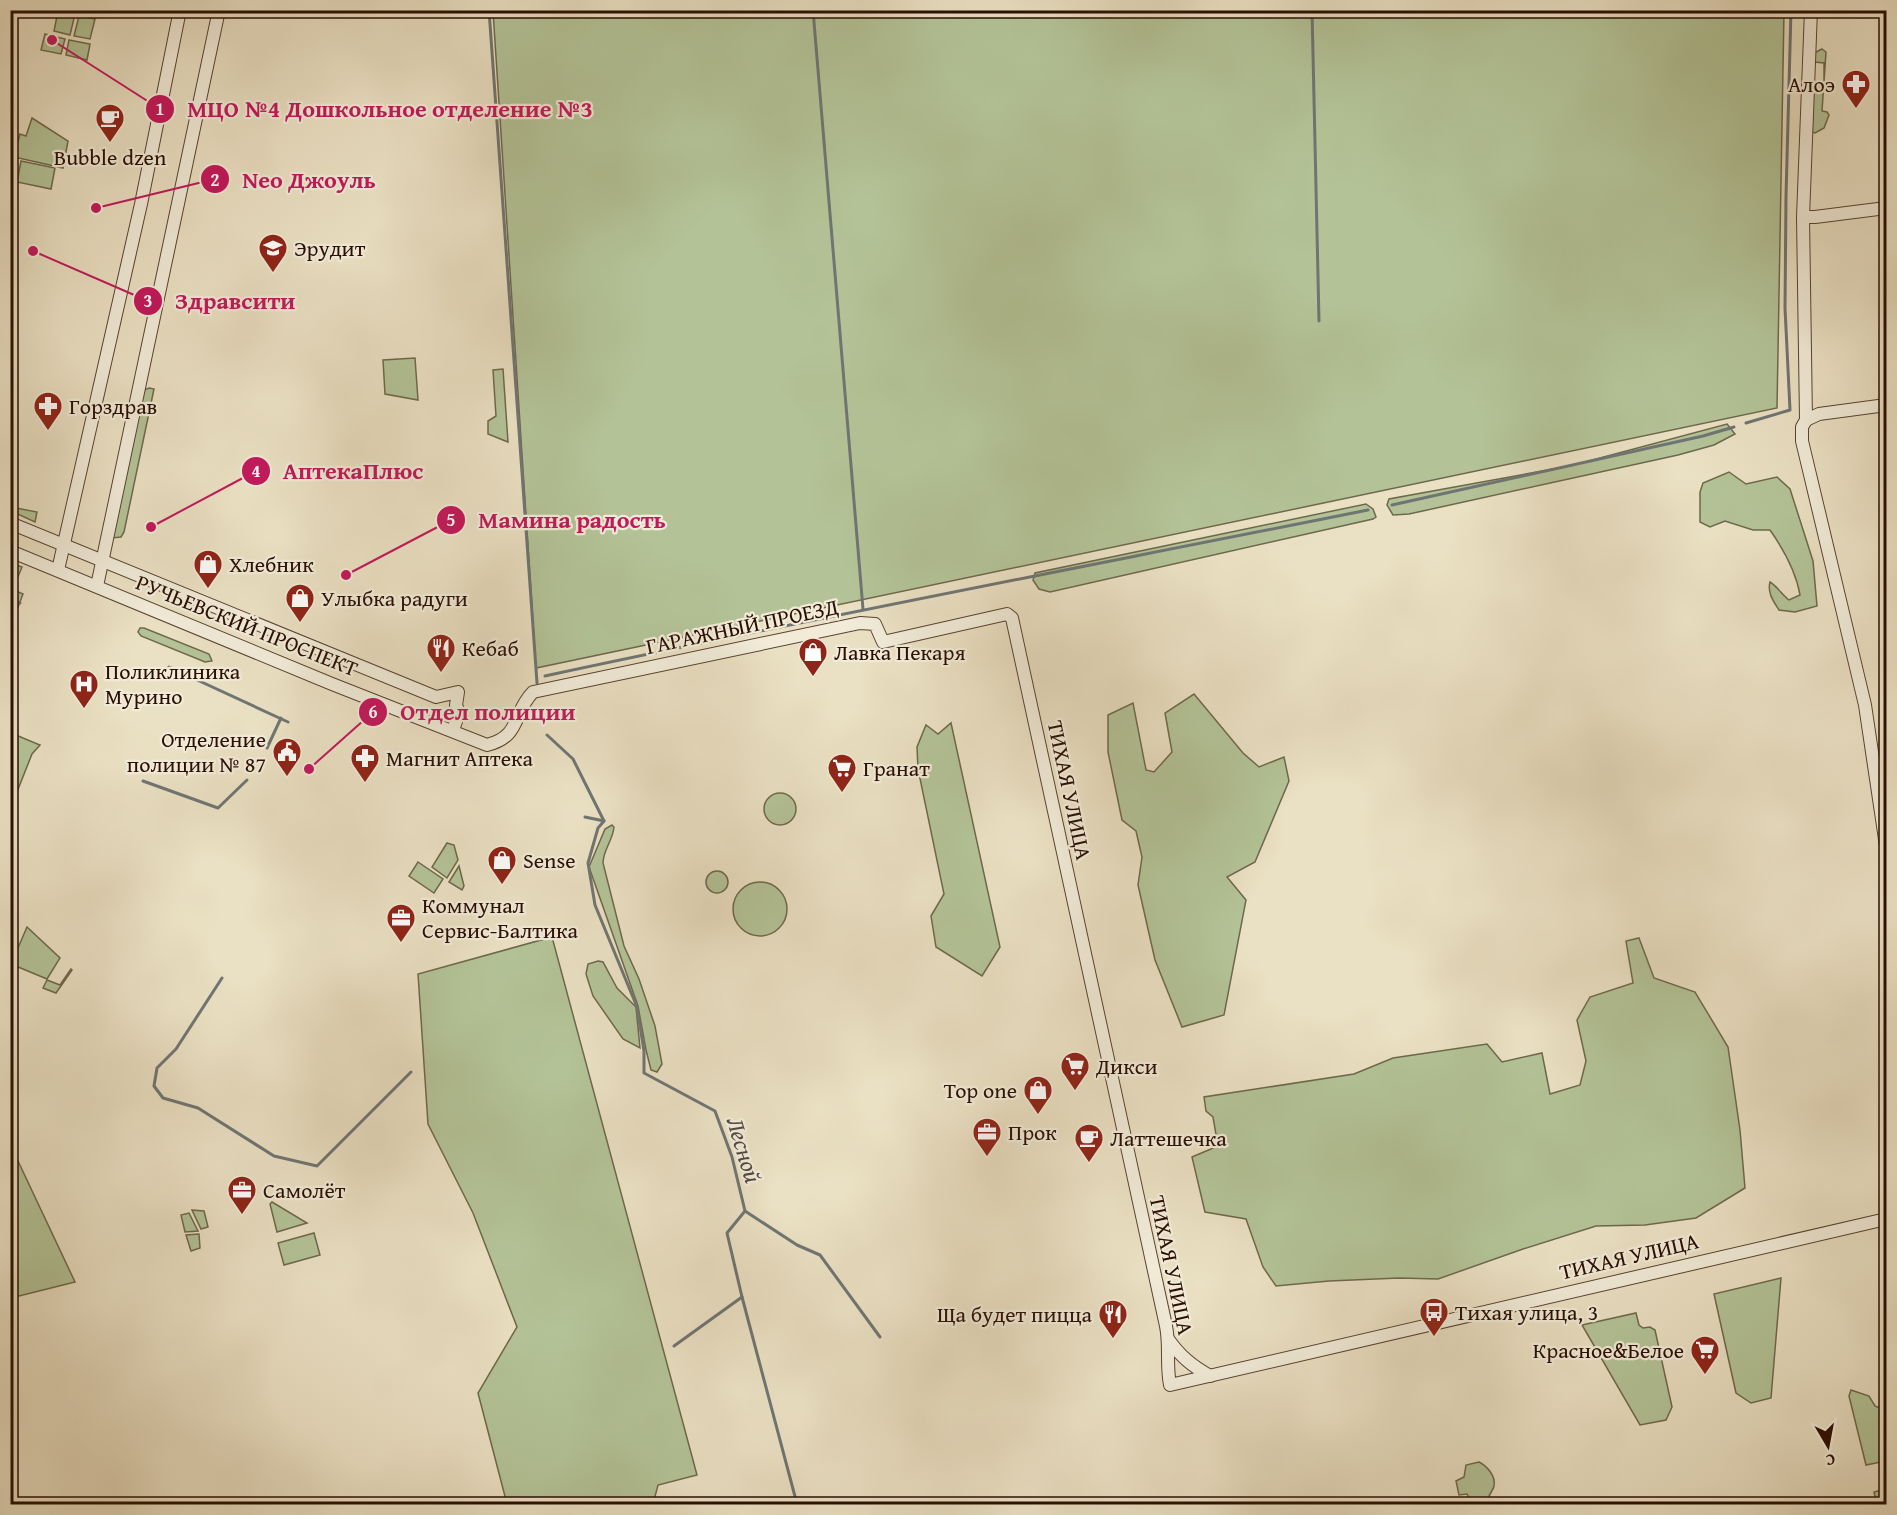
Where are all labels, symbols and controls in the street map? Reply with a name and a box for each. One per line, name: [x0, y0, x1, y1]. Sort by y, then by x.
place label: Алоэ: [1788, 68, 1835, 100]
pharmacy icon: Алоэ: [1840, 68, 1872, 110]
callout: МЦО №4 Дошкольное отделение №3: [145, 88, 605, 130]
text: МЦО №4 Дошкольное отделение №3: [187, 91, 593, 126]
text: 1: [155, 95, 165, 122]
cafe icon: Bubble dzen: [94, 102, 126, 144]
place label: Bubble dzen: [54, 141, 167, 173]
callout: Neo Джоуль: [200, 158, 388, 200]
text: Neo Джоуль: [242, 162, 376, 197]
text: 2: [210, 166, 220, 193]
school or university icon: Эрудит: [257, 232, 289, 274]
place label: Эрудит: [294, 232, 366, 264]
callout: Здравсити: [133, 280, 308, 322]
text: Здравсити: [175, 283, 295, 318]
text: 3: [143, 287, 153, 314]
pharmacy icon: Горздрав: [32, 390, 64, 432]
place label: Горздрав: [69, 390, 157, 422]
callout: АптекаПлюс: [241, 450, 435, 492]
text: АптекаПлюс: [283, 453, 423, 488]
text: 4: [251, 457, 261, 484]
callout: Мамина радость: [436, 499, 678, 541]
text: Мамина радость: [478, 502, 666, 537]
text: 5: [446, 506, 456, 533]
shop icon: Хлебник: [192, 548, 224, 590]
place label: Хлебник: [229, 548, 314, 580]
street label: РУЧЬЕВСКИЙ ПРОСПЕКТ: [131, 566, 363, 684]
shop icon: Улыбка радуги: [284, 582, 316, 624]
place label: Улыбка радуги: [321, 582, 468, 614]
street label: ГАРАЖНЫЙ ПРОЕЗД: [643, 590, 841, 662]
restaurant icon: Кебаб: [425, 632, 457, 674]
place label: Кебаб: [462, 632, 519, 664]
shop icon: Лавка Пекаря: [797, 636, 829, 678]
place label: Лавка Пекаря: [834, 636, 966, 668]
place label: Поликлиника Мурино: [105, 655, 241, 712]
hospital icon: Поликлиника Мурино: [68, 668, 100, 710]
callout: Отдел полиции: [358, 691, 588, 733]
text: Отдел полиции: [400, 694, 576, 729]
text: 6: [368, 698, 378, 725]
street label: ТИХАЯ УЛИЦА: [1040, 717, 1101, 863]
place label: Отделение полиции № 87: [127, 723, 266, 780]
public building icon: Отделение полиции № 87: [271, 736, 303, 778]
pharmacy icon: Магнит Аптека: [349, 742, 381, 784]
place label: Магнит Аптека: [386, 742, 534, 774]
supermarket icon: Гранат: [826, 752, 858, 794]
place label: Гранат: [863, 752, 930, 784]
shop icon: Sense: [486, 844, 518, 886]
place label: Sense: [523, 844, 575, 876]
place label: Коммунал Сервис-Балтика: [422, 889, 579, 946]
office icon: Коммунал Сервис-Балтика: [385, 902, 417, 944]
supermarket icon: Дикси: [1059, 1050, 1091, 1092]
place label: Дикси: [1095, 1050, 1158, 1082]
place label: Top one: [944, 1074, 1017, 1106]
shop icon: Top one: [1022, 1074, 1054, 1116]
water label: Лесной: [718, 1112, 771, 1187]
office icon: Прок: [971, 1116, 1003, 1158]
place label: Прок: [1008, 1116, 1057, 1148]
cafe icon: Латтешечка: [1073, 1122, 1105, 1164]
place label: Латтешечка: [1110, 1122, 1227, 1154]
office icon: Самолёт: [226, 1174, 258, 1216]
place label: Самолёт: [263, 1174, 346, 1206]
street label: ТИХАЯ УЛИЦА: [1142, 1192, 1203, 1338]
street label: ТИХАЯ УЛИЦА: [1556, 1224, 1702, 1288]
bus stop icon: Тихая улица, 3: [1418, 1296, 1450, 1338]
place label: Тихая улица, 3: [1455, 1296, 1598, 1328]
place label: Ща будет пицца: [937, 1298, 1093, 1330]
restaurant icon: Ща будет пицца: [1097, 1298, 1129, 1340]
place label: Красное&Белое: [1533, 1334, 1684, 1366]
supermarket icon: Красное&Белое: [1689, 1334, 1721, 1376]
north arrow: [1798, 1416, 1858, 1476]
text: С: [1824, 1448, 1837, 1473]

